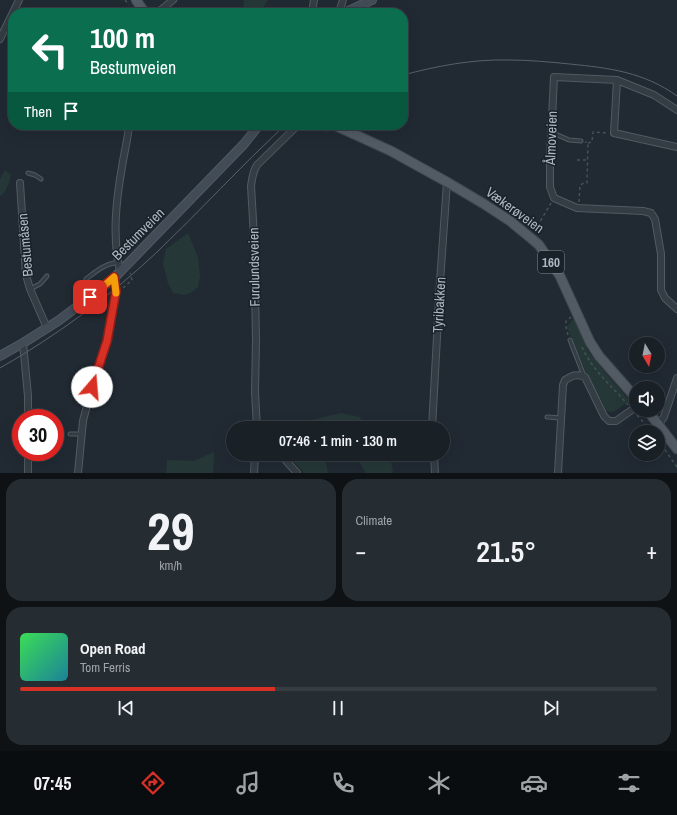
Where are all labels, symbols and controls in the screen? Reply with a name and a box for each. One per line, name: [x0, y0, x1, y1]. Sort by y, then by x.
text: 100 m: [90, 19, 155, 57]
icon: left: [24, 24, 76, 76]
text: Bestumveien: [90, 55, 176, 80]
icon: arrive: [60, 100, 82, 122]
text: Then: [24, 101, 52, 122]
street label: Ålmoveien: [541, 111, 561, 166]
street label: Vækerøveien: [482, 183, 548, 237]
street label: Bestumveien: [108, 204, 168, 264]
street label: Bestumåsen: [13, 212, 37, 278]
street label: Furulundsveien: [244, 227, 264, 307]
road number: 160: [538, 251, 564, 273]
street label: Tyribakken: [429, 276, 449, 334]
pin: [73, 280, 107, 314]
icon: arrive: [79, 286, 101, 308]
north arrow: [629, 337, 665, 373]
map controls: [629, 337, 665, 461]
position arrow: [71, 366, 113, 408]
button: sound: [629, 381, 665, 417]
speed limit sign: 30: [12, 409, 64, 461]
button: layers: [629, 425, 665, 461]
text: 07:46 · 1 min · 130 m: [279, 430, 397, 451]
text: 29: [147, 496, 194, 566]
text: Climate: [356, 512, 392, 529]
text: 21.5°: [476, 531, 536, 571]
text: −: [356, 536, 366, 566]
text: +: [646, 536, 657, 566]
text: km/h: [159, 557, 182, 574]
text: Open Road: [80, 638, 146, 659]
text: Tom Ferris: [80, 659, 130, 676]
icon: previous: [115, 697, 137, 719]
icon: pause: [327, 697, 349, 719]
icon: next: [540, 697, 562, 719]
icon: directions: [139, 769, 167, 797]
icon: music: [234, 769, 262, 797]
icon: phone: [329, 769, 357, 797]
icon: climate: [425, 769, 453, 797]
icon: car: [520, 769, 548, 797]
icon: filters: [615, 769, 643, 797]
text: 07:45: [34, 771, 71, 796]

